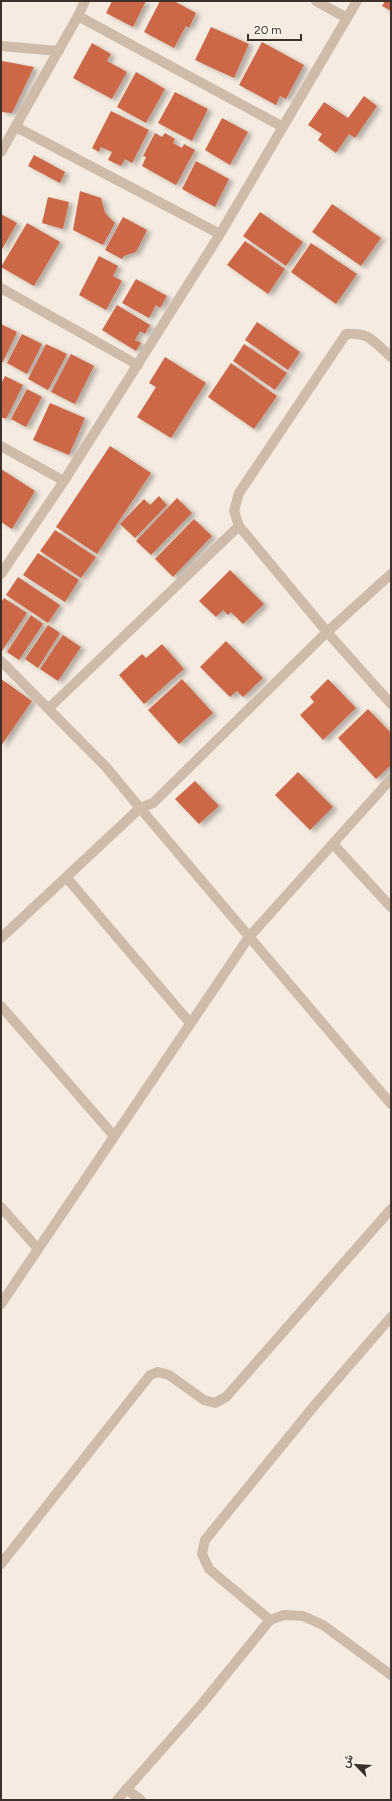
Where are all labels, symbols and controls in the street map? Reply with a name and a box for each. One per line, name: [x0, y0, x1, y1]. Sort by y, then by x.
scale bar: [248, 16, 301, 42]
text: 20 m: [254, 23, 282, 37]
north arrow: [336, 1745, 376, 1785]
text: ش: [339, 1752, 356, 1770]

